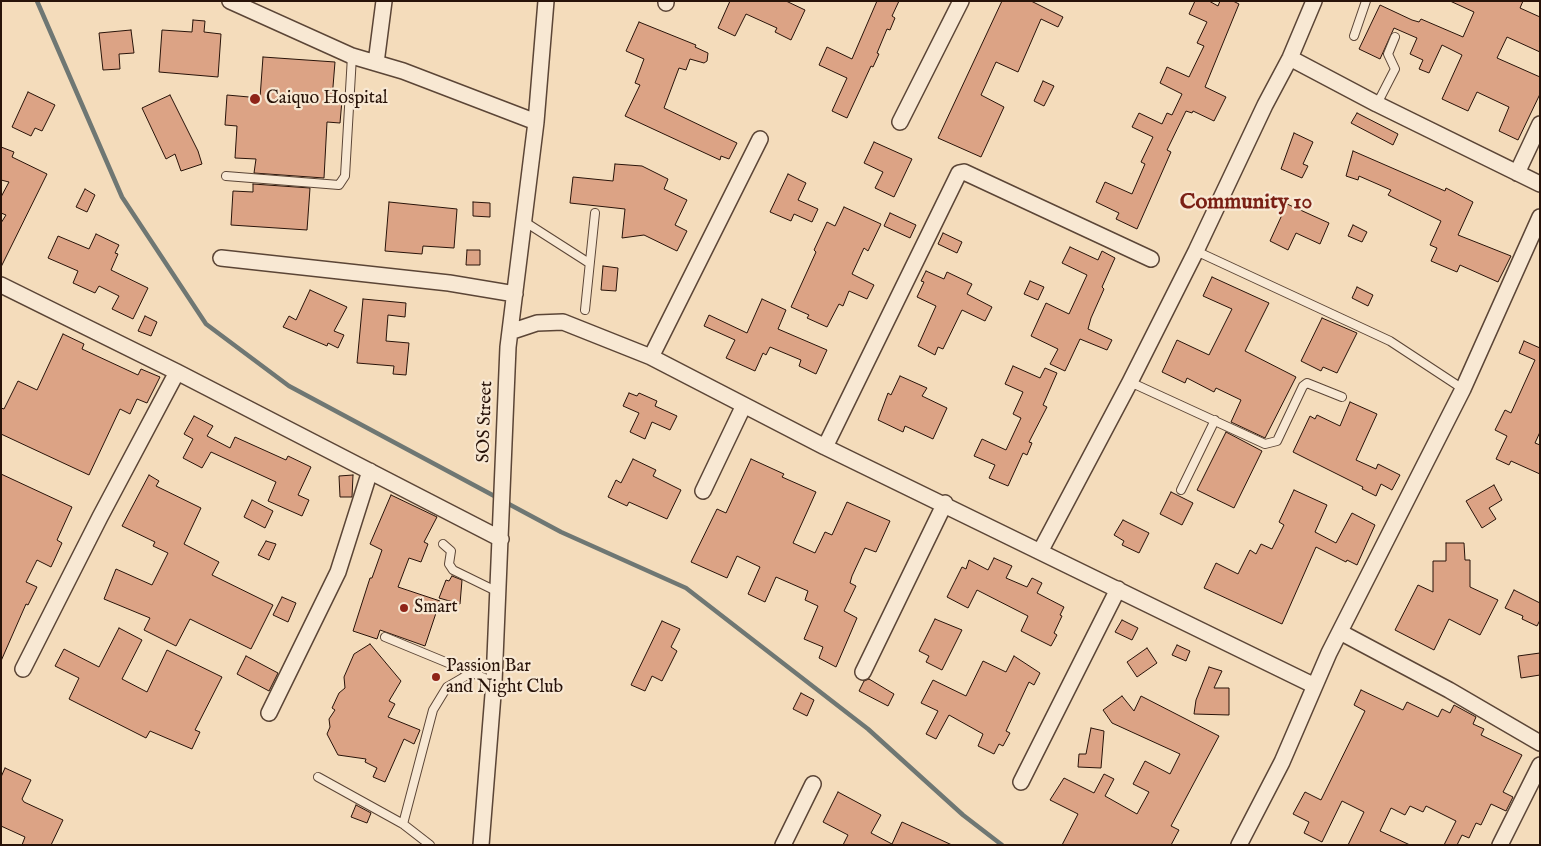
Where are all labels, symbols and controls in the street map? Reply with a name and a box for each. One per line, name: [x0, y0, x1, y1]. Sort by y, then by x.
place label: Caiquo Hospital: [266, 88, 388, 110]
marker: Caiquo Hospital: [248, 92, 262, 106]
district label: Community 10: [1180, 190, 1312, 216]
street label: SOS Street: [474, 381, 498, 463]
place label: Smart: [414, 597, 458, 619]
marker: Smart: [398, 602, 410, 614]
place label: Passion Bar and Night Club: [446, 656, 563, 699]
marker: Passion Bar and Night Club: [430, 671, 442, 683]

